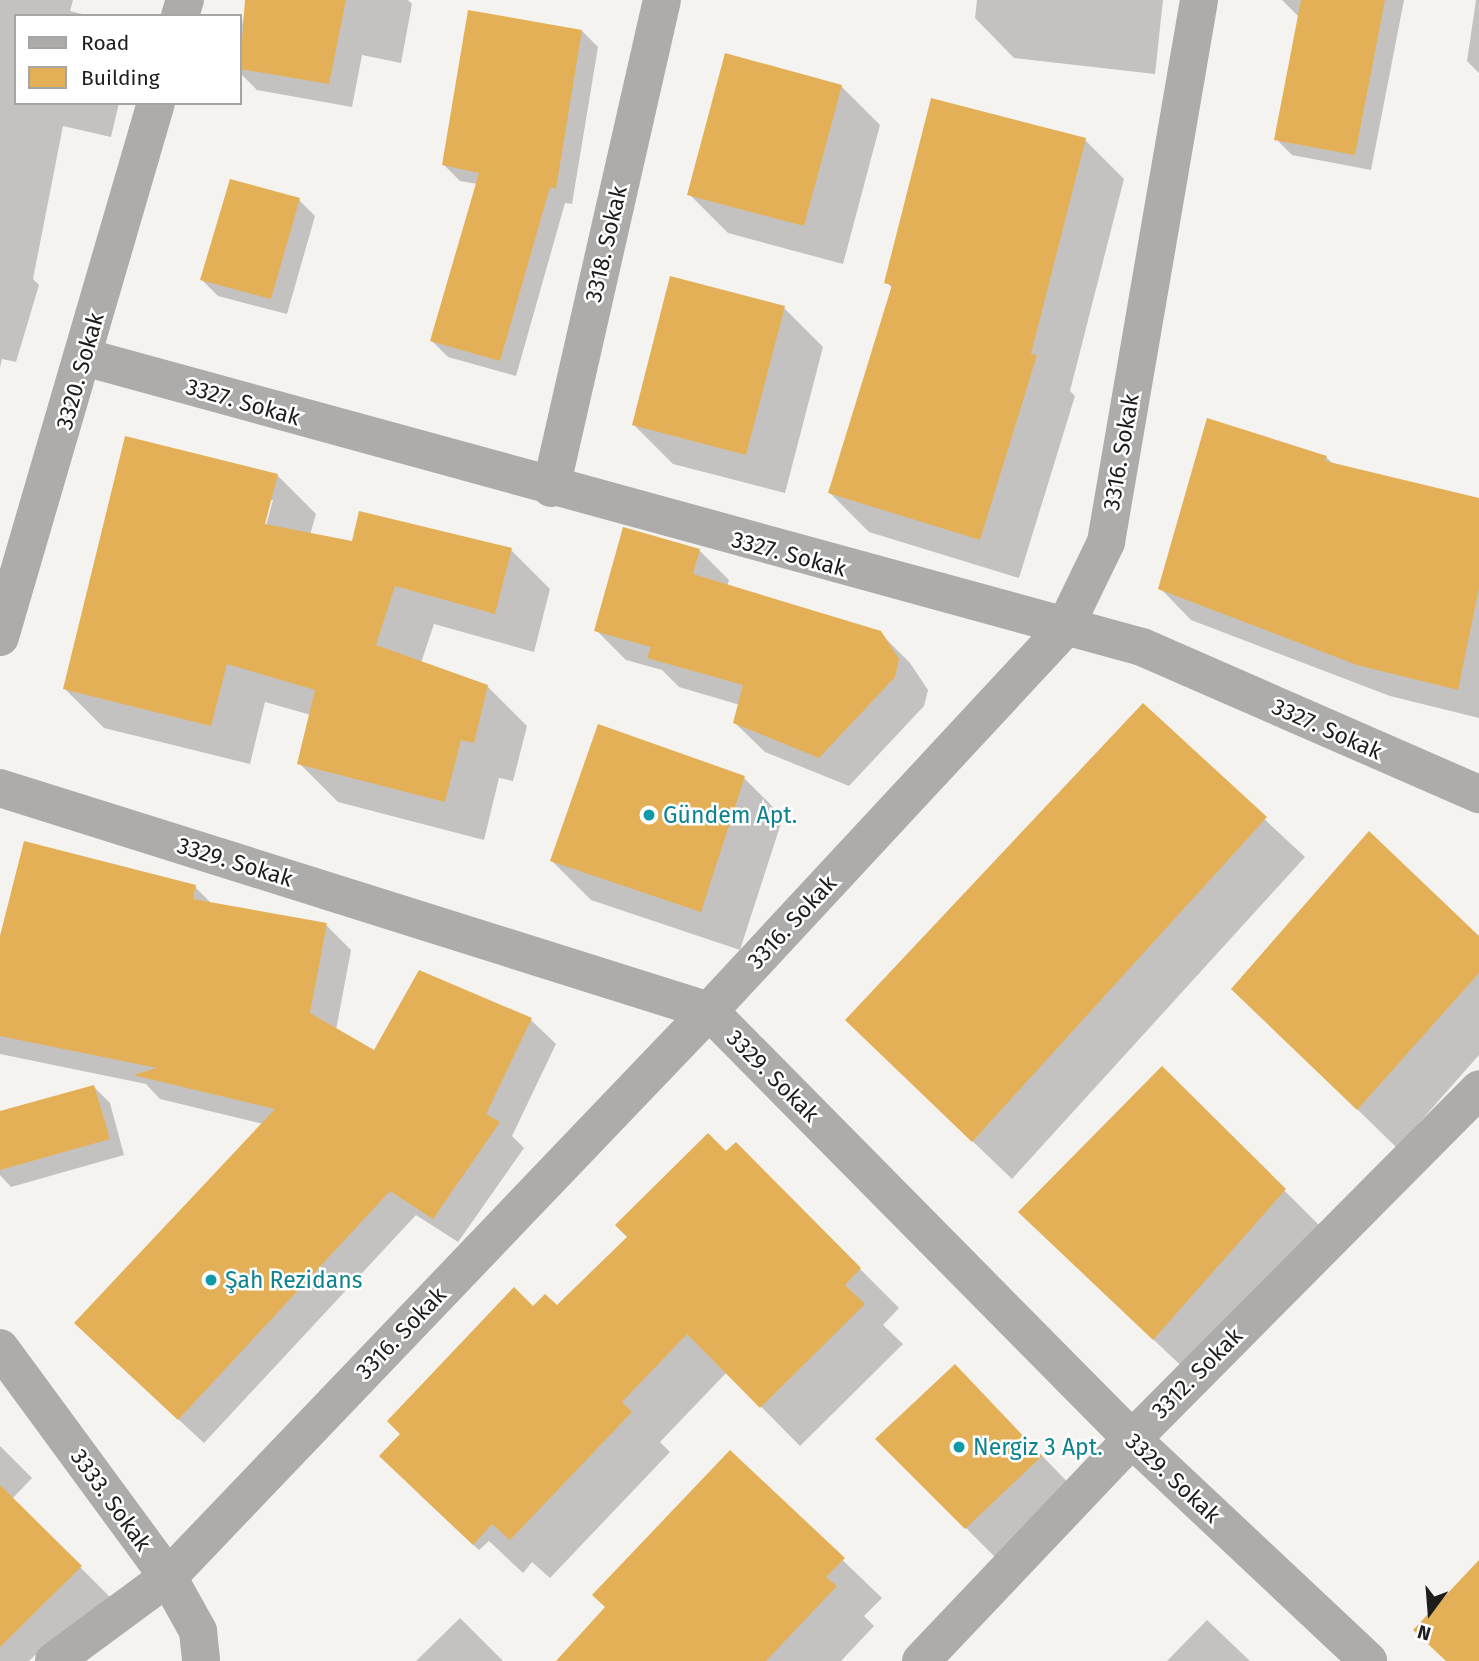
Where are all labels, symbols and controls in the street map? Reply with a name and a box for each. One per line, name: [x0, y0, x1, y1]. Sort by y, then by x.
legend: [14, 14, 242, 105]
text: Road: [81, 30, 129, 56]
text: Building: [81, 65, 160, 91]
street label: 3318. Sokak: [579, 183, 633, 305]
street label: 3320. Sokak: [50, 309, 110, 433]
street label: 3327. Sokak: [183, 373, 303, 431]
street label: 3316. Sokak: [1097, 392, 1145, 512]
street label: 3327. Sokak: [729, 525, 849, 583]
street label: 3327. Sokak: [1268, 693, 1386, 765]
place label: Gündem Apt.: [663, 801, 797, 829]
marker: Gündem Apt.: [641, 807, 657, 823]
street label: 3329. Sokak: [174, 831, 296, 893]
street label: 3316. Sokak: [742, 869, 842, 975]
street label: 3329. Sokak: [721, 1024, 825, 1128]
place label: Şah Rezidans: [225, 1266, 363, 1294]
marker: Şah Rezidans: [203, 1272, 219, 1288]
street label: 3316. Sokak: [350, 1281, 452, 1385]
street label: 3312. Sokak: [1146, 1322, 1248, 1424]
street label: 3329. Sokak: [1120, 1427, 1226, 1529]
place label: Nergiz 3 Apt.: [973, 1433, 1103, 1461]
marker: Nergiz 3 Apt.: [951, 1439, 967, 1455]
street label: 3333. Sokak: [65, 1444, 157, 1556]
north arrow: [1395, 1577, 1465, 1647]
text: N: [1415, 1620, 1433, 1645]

